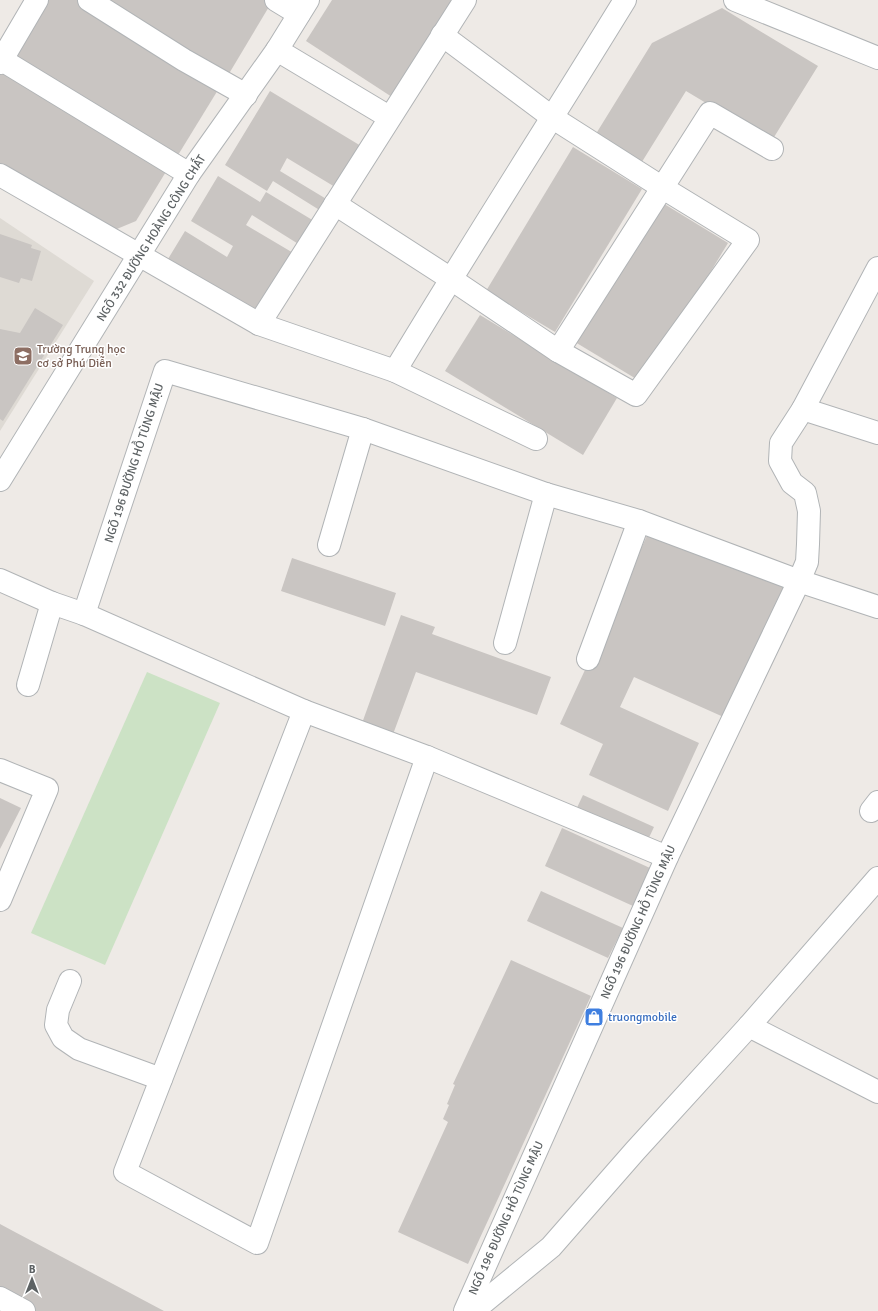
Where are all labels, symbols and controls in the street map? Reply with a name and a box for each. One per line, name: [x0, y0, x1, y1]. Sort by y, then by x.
street label: NGÕ 332 ĐƯỜNG HOÀNG CÔNG CHẤT: [92, 151, 209, 324]
place label: Trường Trung học cơ sở Phú Diễn: [37, 342, 126, 371]
school or university icon: Trường Trung học cơ sở Phú Diễn: [12, 345, 34, 367]
street label: NGÕ 196 ĐƯỜNG HỒ TÙNG MẬU: [100, 381, 167, 545]
street label: NGÕ 196 ĐƯỜNG HỒ TÙNG MẬU: [596, 842, 679, 1001]
shop icon: truongmobile: [583, 1006, 605, 1028]
place label: truongmobile: [608, 1010, 677, 1025]
street label: NGÕ 196 ĐƯỜNG HỒ TÙNG MẬU: [464, 1138, 547, 1297]
north arrow: [12, 1259, 52, 1299]
text: B: [29, 1263, 36, 1276]

